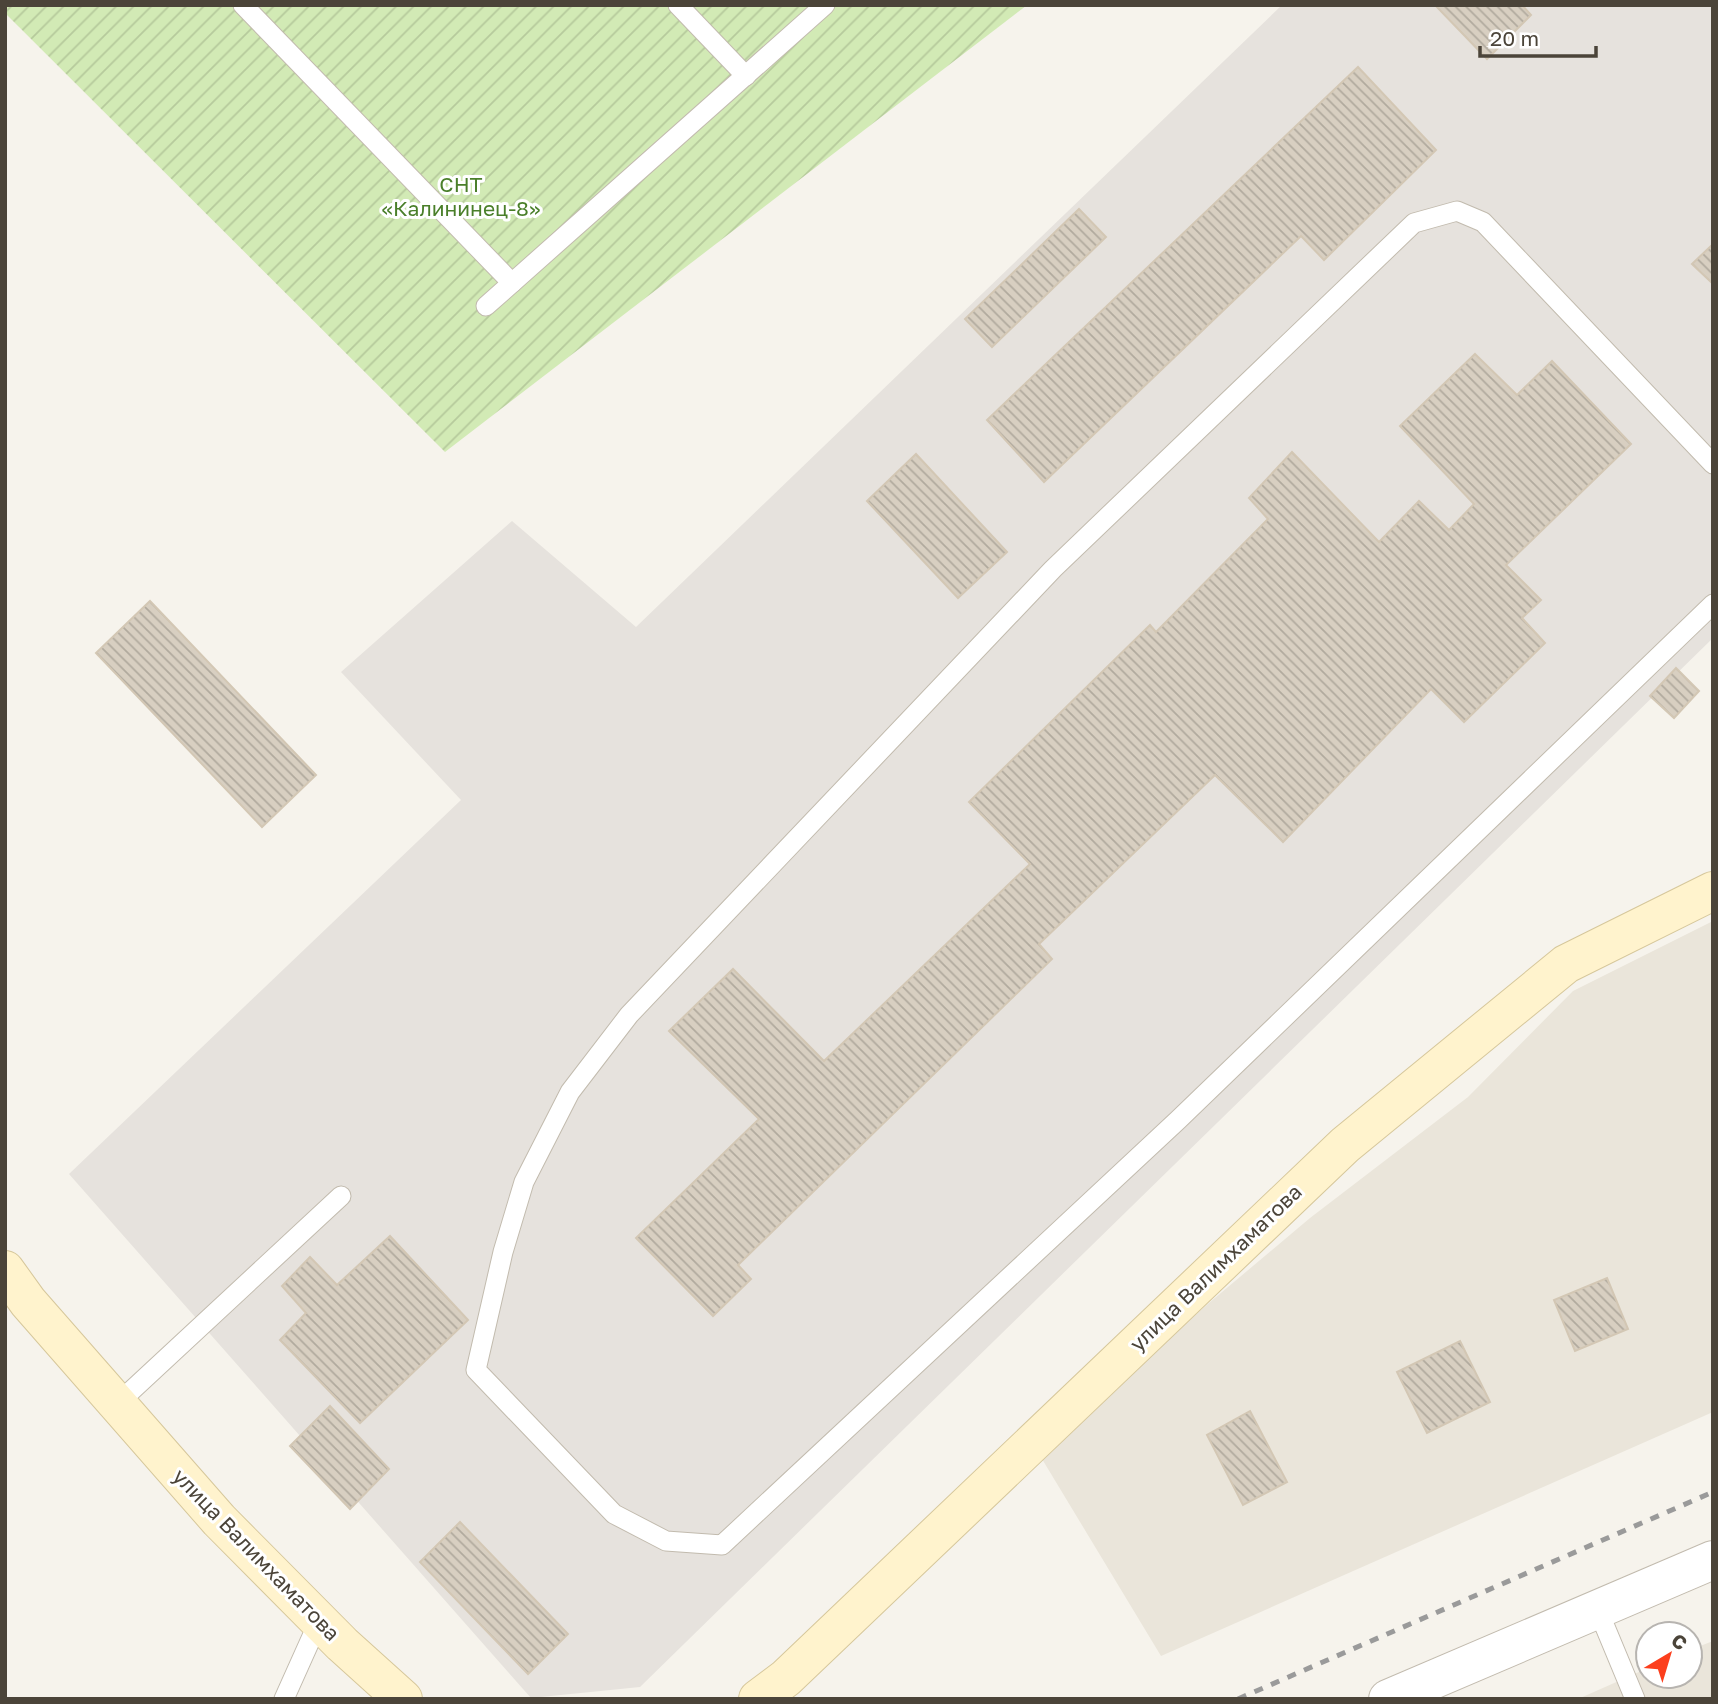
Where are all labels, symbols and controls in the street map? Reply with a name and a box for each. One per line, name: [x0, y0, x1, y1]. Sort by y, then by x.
scale bar: [1480, 14, 1596, 58]
text: 20 m: [1490, 25, 1539, 51]
park label: СНТ «Калининец-8»: [382, 171, 540, 221]
street label: улица Валимхаматова: [1124, 1178, 1307, 1356]
street label: улица Валимхаматова: [168, 1463, 346, 1646]
north arrow: [1634, 1620, 1704, 1690]
text: С: [1667, 1628, 1692, 1654]

